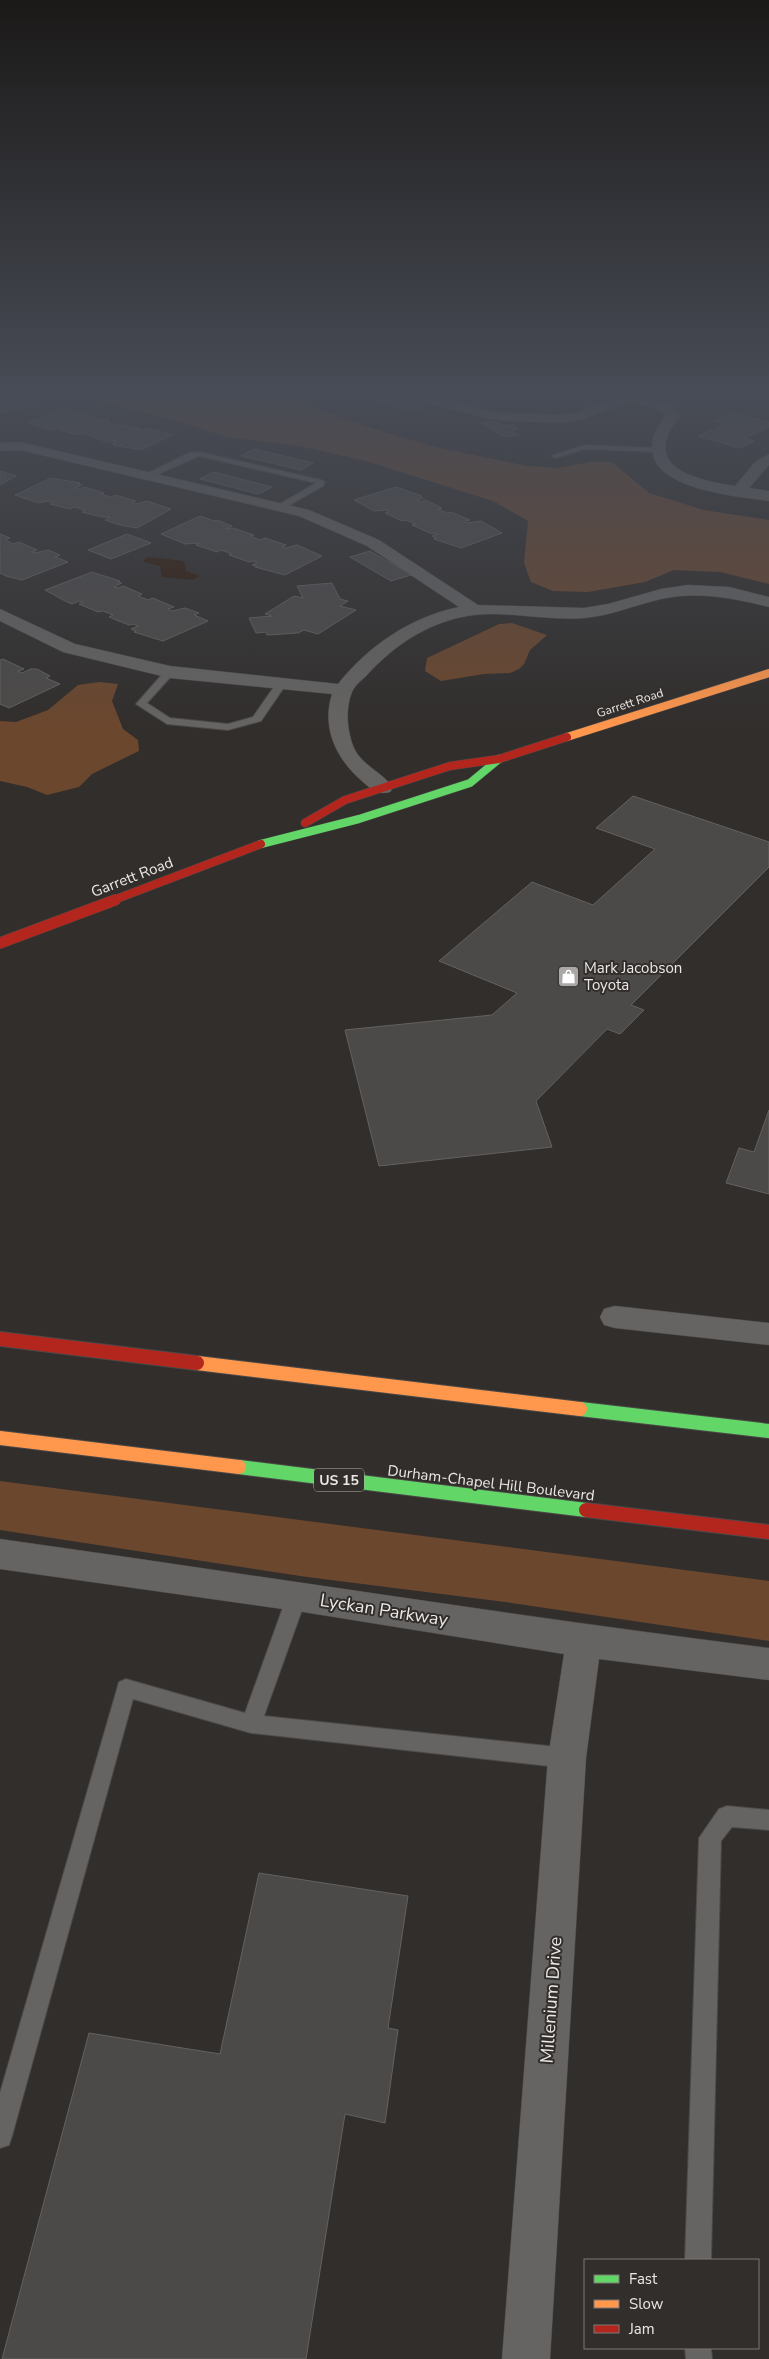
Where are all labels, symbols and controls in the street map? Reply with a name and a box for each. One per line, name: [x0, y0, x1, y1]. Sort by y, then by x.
street label: Garrett Road: [595, 685, 665, 721]
street label: Garrett Road: [88, 852, 176, 902]
place label: Mark Jacobson Toyota: [584, 958, 682, 995]
shop icon: Mark Jacobson Toyota: [556, 965, 580, 989]
street label: Durham-Chapel Hill Boulevard: [386, 1460, 596, 1506]
road number: US 15: [314, 1468, 364, 1492]
street label: Lyckan Parkway: [318, 1588, 450, 1632]
street label: Millenium Drive: [535, 1936, 567, 2064]
legend: [584, 2259, 759, 2349]
text: Fast: [629, 2269, 658, 2289]
text: Slow: [629, 2294, 664, 2314]
text: Jam: [628, 2319, 655, 2339]

